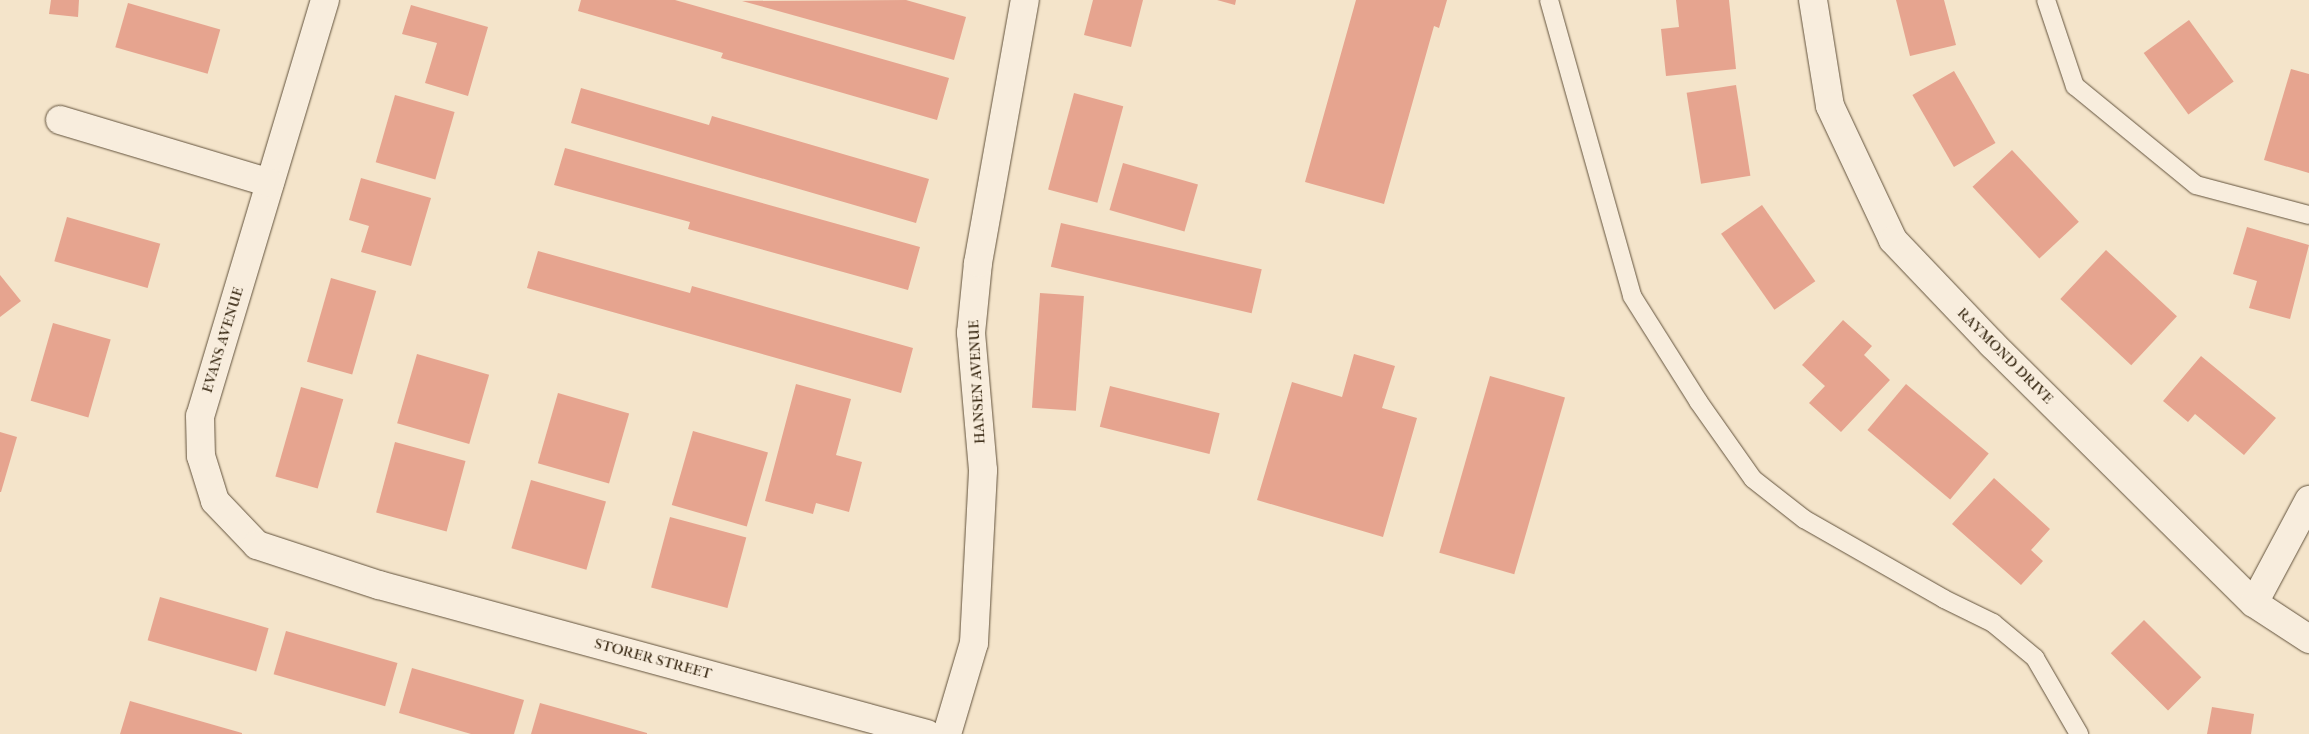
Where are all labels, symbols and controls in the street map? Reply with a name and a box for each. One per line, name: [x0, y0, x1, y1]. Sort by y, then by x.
street label: EVANS AVENUE: [198, 285, 248, 395]
street label: RAYMOND DRIVE: [1953, 304, 2057, 408]
street label: HANSEN AVENUE: [965, 319, 989, 445]
street label: STORER STREET: [592, 635, 714, 683]

